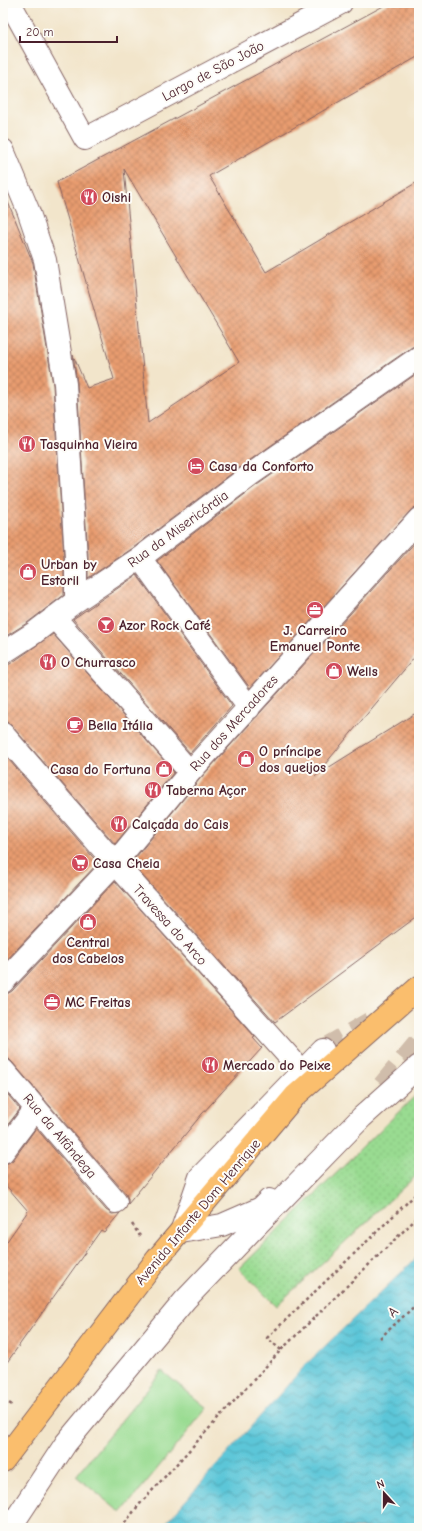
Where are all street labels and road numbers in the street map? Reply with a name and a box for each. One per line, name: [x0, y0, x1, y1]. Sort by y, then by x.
street label: Largo de São João: [159, 37, 267, 105]
street label: Rua da Misericórdia: [124, 487, 232, 571]
street label: Rua dos Mercadores: [186, 671, 282, 775]
street label: Travessa do Arco: [129, 881, 211, 969]
street label: Rua da Alfândega: [20, 1090, 100, 1182]
street label: Avenida Infante Dom Henrique: [132, 1135, 264, 1289]
street label: A: [384, 1303, 402, 1321]

